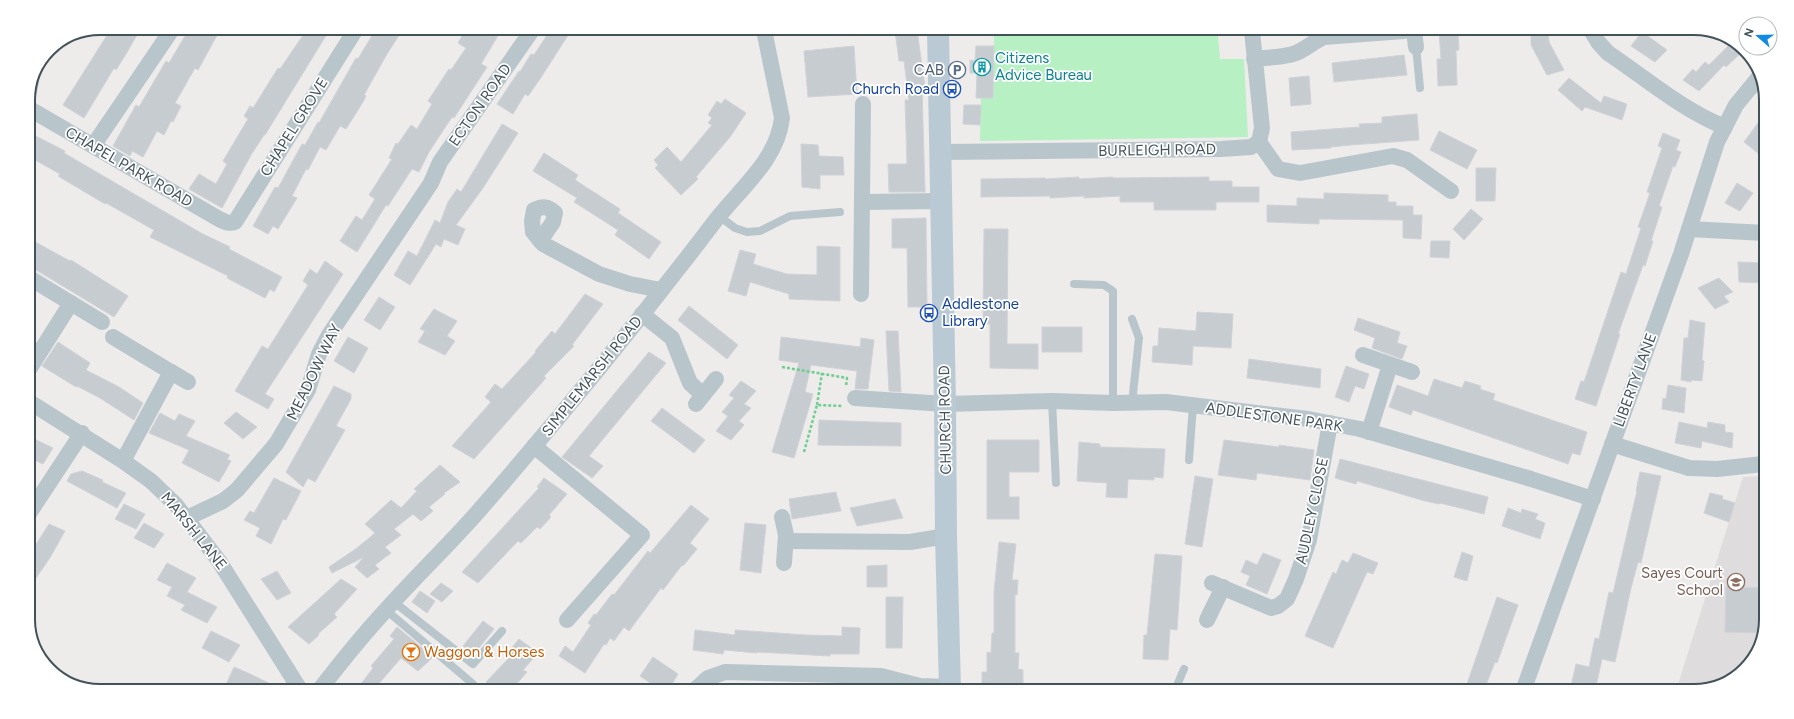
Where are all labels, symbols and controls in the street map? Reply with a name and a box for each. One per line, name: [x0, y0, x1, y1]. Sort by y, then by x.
north arrow: [1738, 16, 1778, 56]
text: N: [1742, 27, 1757, 39]
place label: Citizens Advice Bureau: [995, 49, 1092, 84]
building icon: Citizens Advice Bureau: [972, 57, 992, 77]
street label: ECTON ROAD: [445, 60, 515, 150]
parking icon: CAB: [947, 60, 967, 80]
place label: CAB: [914, 61, 944, 79]
street label: CHAPEL GROVE: [256, 74, 332, 180]
bus stop icon: Church Road: [942, 79, 962, 99]
place label: Church Road: [852, 80, 939, 98]
street label: CHAPEL PARK ROAD: [62, 123, 196, 211]
street label: BURLEIGH ROAD: [1098, 140, 1216, 160]
place label: Addlestone Library: [942, 295, 1019, 330]
bus stop icon: Addlestone Library: [919, 303, 939, 323]
street label: SIMPLEMARSH ROAD: [538, 312, 646, 440]
street label: MEADOW WAY: [283, 321, 345, 423]
street label: LIBERTY LANE: [1610, 331, 1660, 429]
street label: CHURCH ROAD: [935, 365, 955, 475]
street label: ADDLESTONE PARK: [1204, 398, 1345, 436]
street label: AUDLEY CLOSE: [1292, 456, 1332, 566]
street label: MARSH LANE: [157, 488, 231, 574]
place label: Sayes Court School: [1641, 564, 1723, 599]
school or university icon: Sayes Court School: [1726, 572, 1746, 592]
bar icon: Waggon & Horses: [401, 642, 421, 662]
place label: Waggon & Horses: [424, 643, 544, 661]

